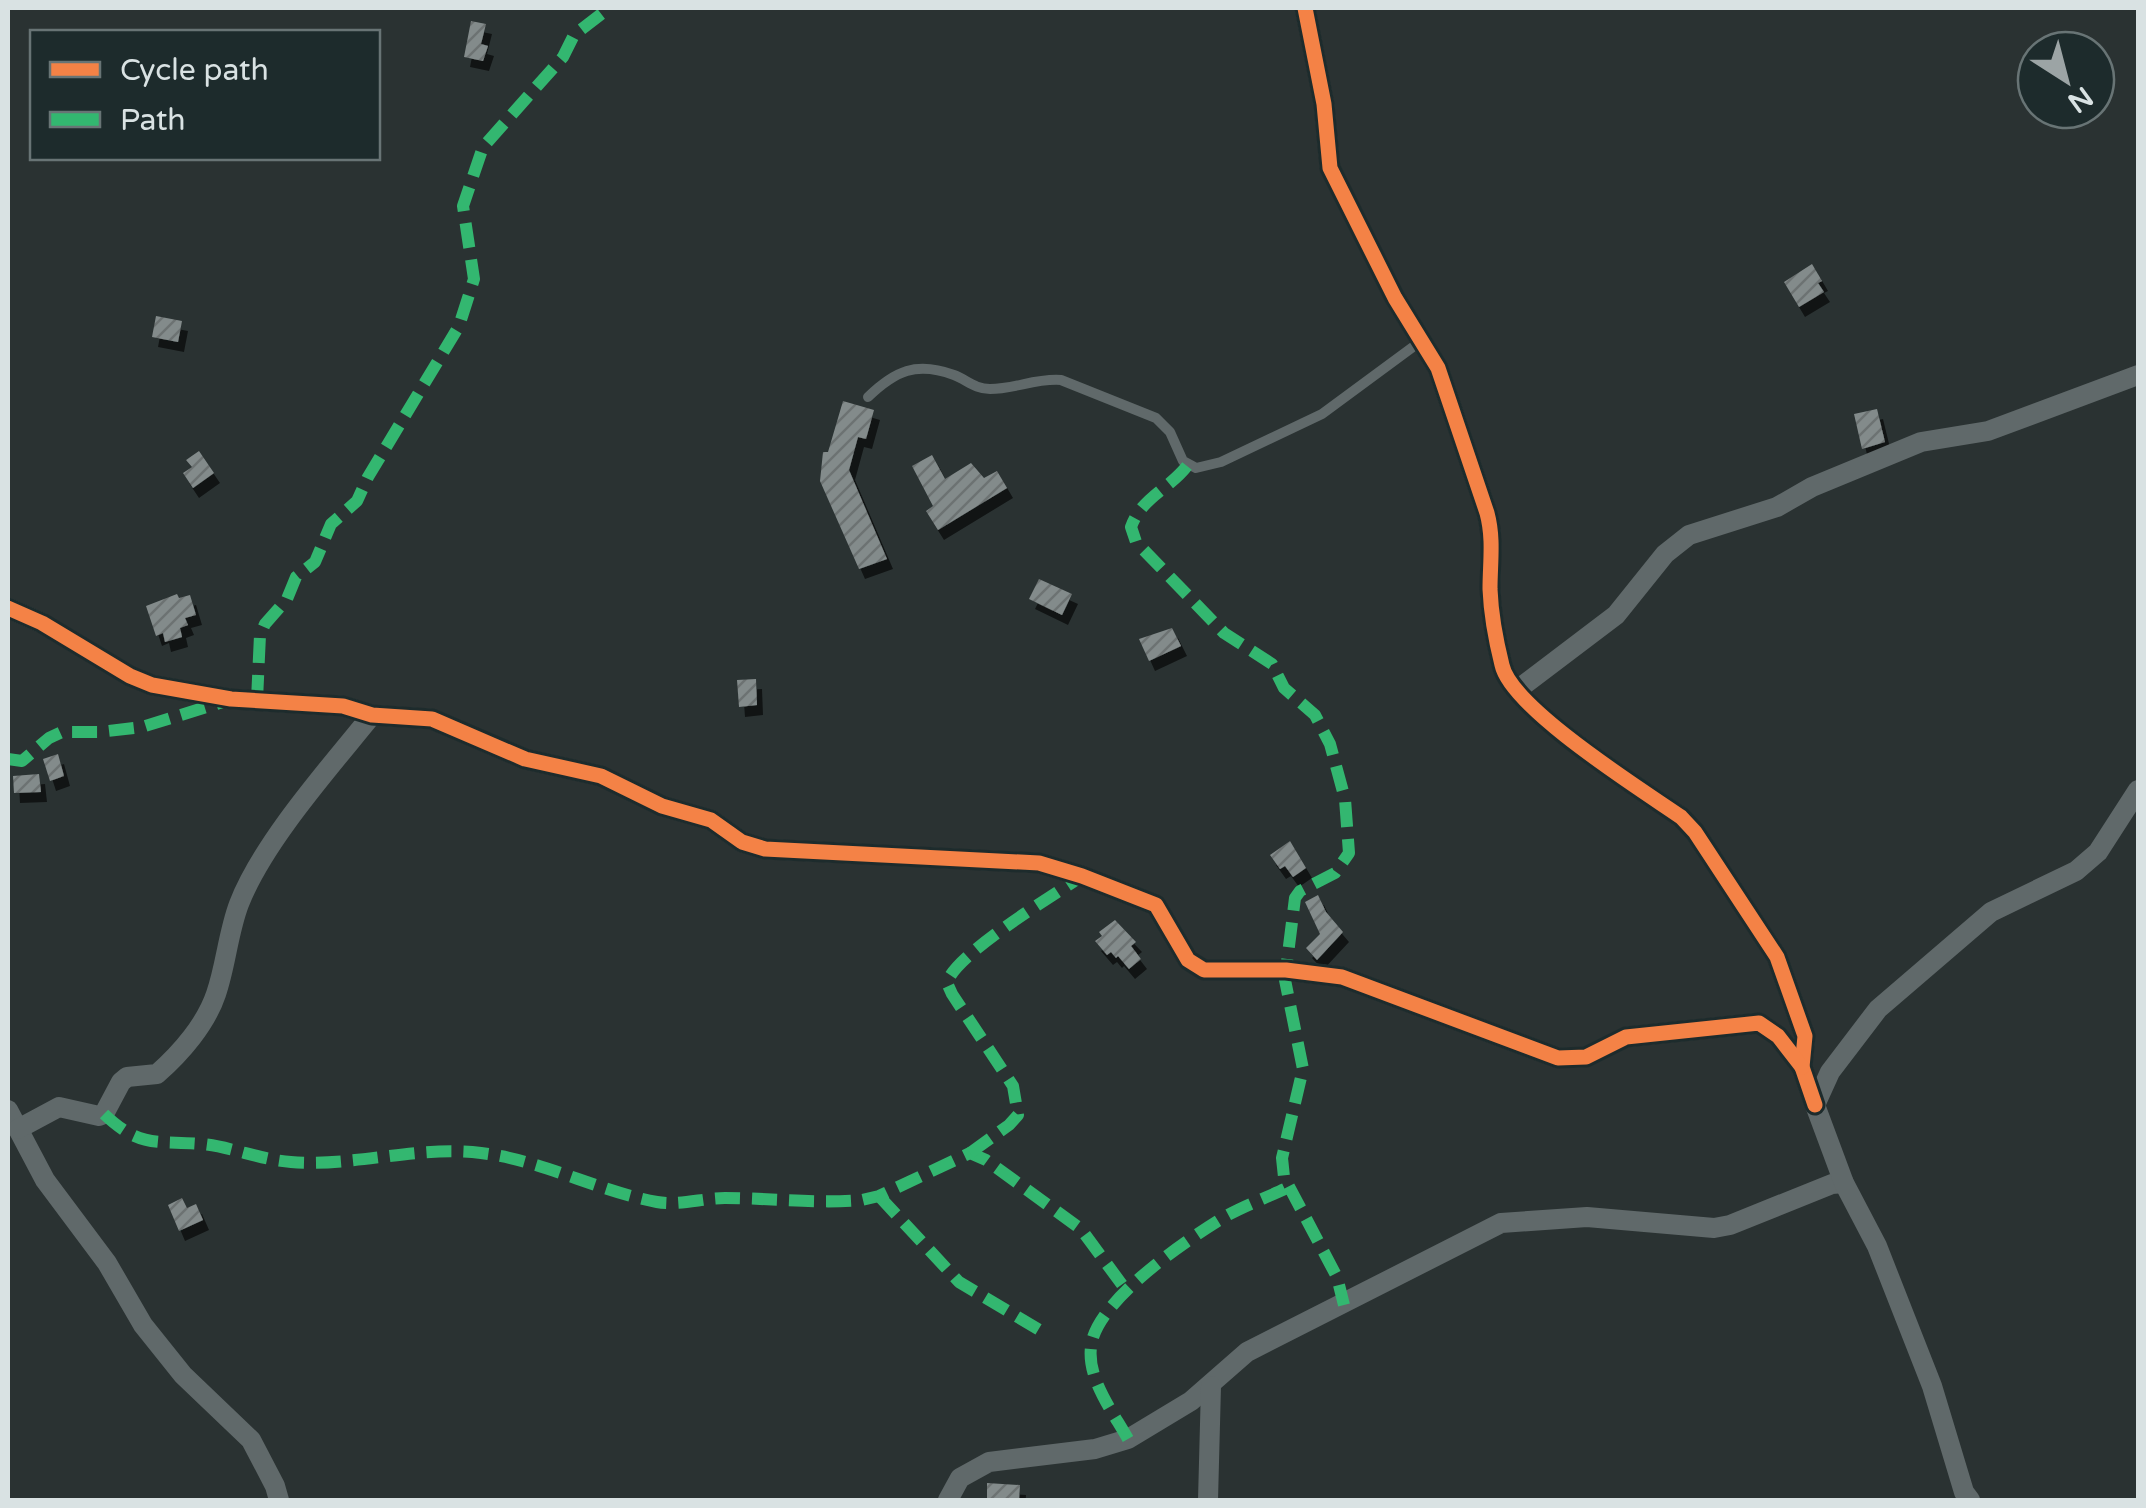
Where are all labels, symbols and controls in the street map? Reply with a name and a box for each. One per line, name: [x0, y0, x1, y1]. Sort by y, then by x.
legend: [30, 30, 380, 160]
north arrow: [2016, 30, 2116, 130]
text: Cycle path: [120, 52, 269, 89]
text: N: [2061, 79, 2099, 120]
text: Path: [120, 102, 186, 139]

